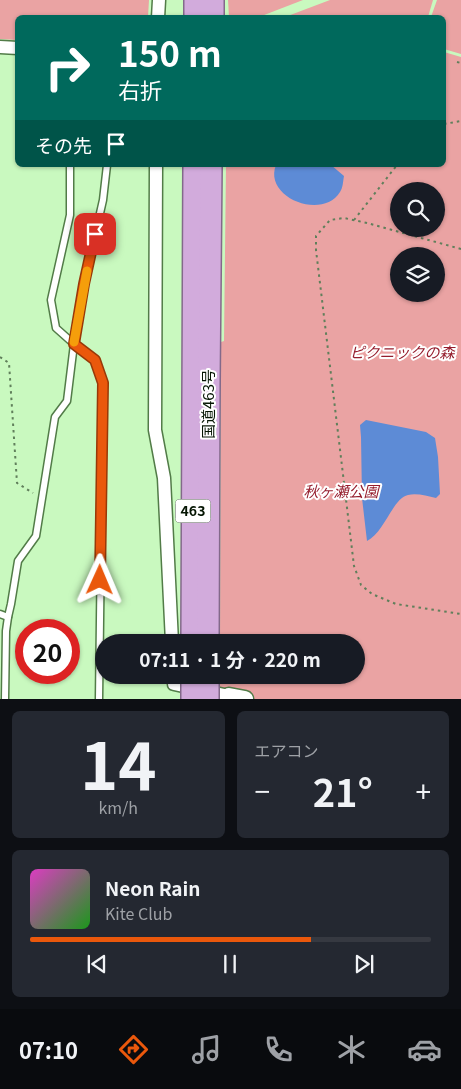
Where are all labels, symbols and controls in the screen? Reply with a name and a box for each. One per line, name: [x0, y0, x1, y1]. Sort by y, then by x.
text: 150 m: [118, 26, 222, 77]
icon: right: [35, 35, 100, 100]
text: 右折: [118, 73, 162, 105]
icon: arrive: [102, 130, 130, 158]
text: その先: [35, 131, 92, 158]
map controls: [390, 182, 445, 302]
button: search: [390, 182, 445, 237]
pin: [74, 213, 116, 255]
icon: arrive: [81, 220, 109, 248]
button: layers: [390, 247, 445, 302]
park label: ピクニックの森: [349, 341, 456, 362]
street label: 国道463号: [197, 369, 218, 439]
park label: 秋ヶ瀬公園: [303, 480, 380, 501]
road number: 463: [176, 500, 210, 522]
position arrow: [73, 553, 125, 605]
speed limit sign: 20: [15, 619, 80, 684]
text: 07:11 · 1 分 · 220 m: [139, 645, 321, 672]
text: 14: [80, 715, 157, 809]
text: エアコン: [255, 738, 319, 762]
text: 21°: [313, 763, 373, 818]
text: −: [255, 770, 270, 810]
text: +: [415, 770, 431, 810]
text: km/h: [98, 795, 138, 819]
text: Neon Rain: [105, 874, 201, 901]
text: Kite Club: [105, 901, 172, 925]
icon: previous: [83, 950, 111, 978]
icon: pause: [216, 950, 244, 978]
icon: next: [350, 950, 378, 978]
icon: directions: [116, 1032, 151, 1067]
icon: music: [189, 1032, 224, 1067]
icon: phone: [261, 1032, 296, 1067]
icon: climate: [334, 1032, 369, 1067]
icon: car: [407, 1032, 442, 1067]
text: 07:10: [19, 1033, 78, 1065]

